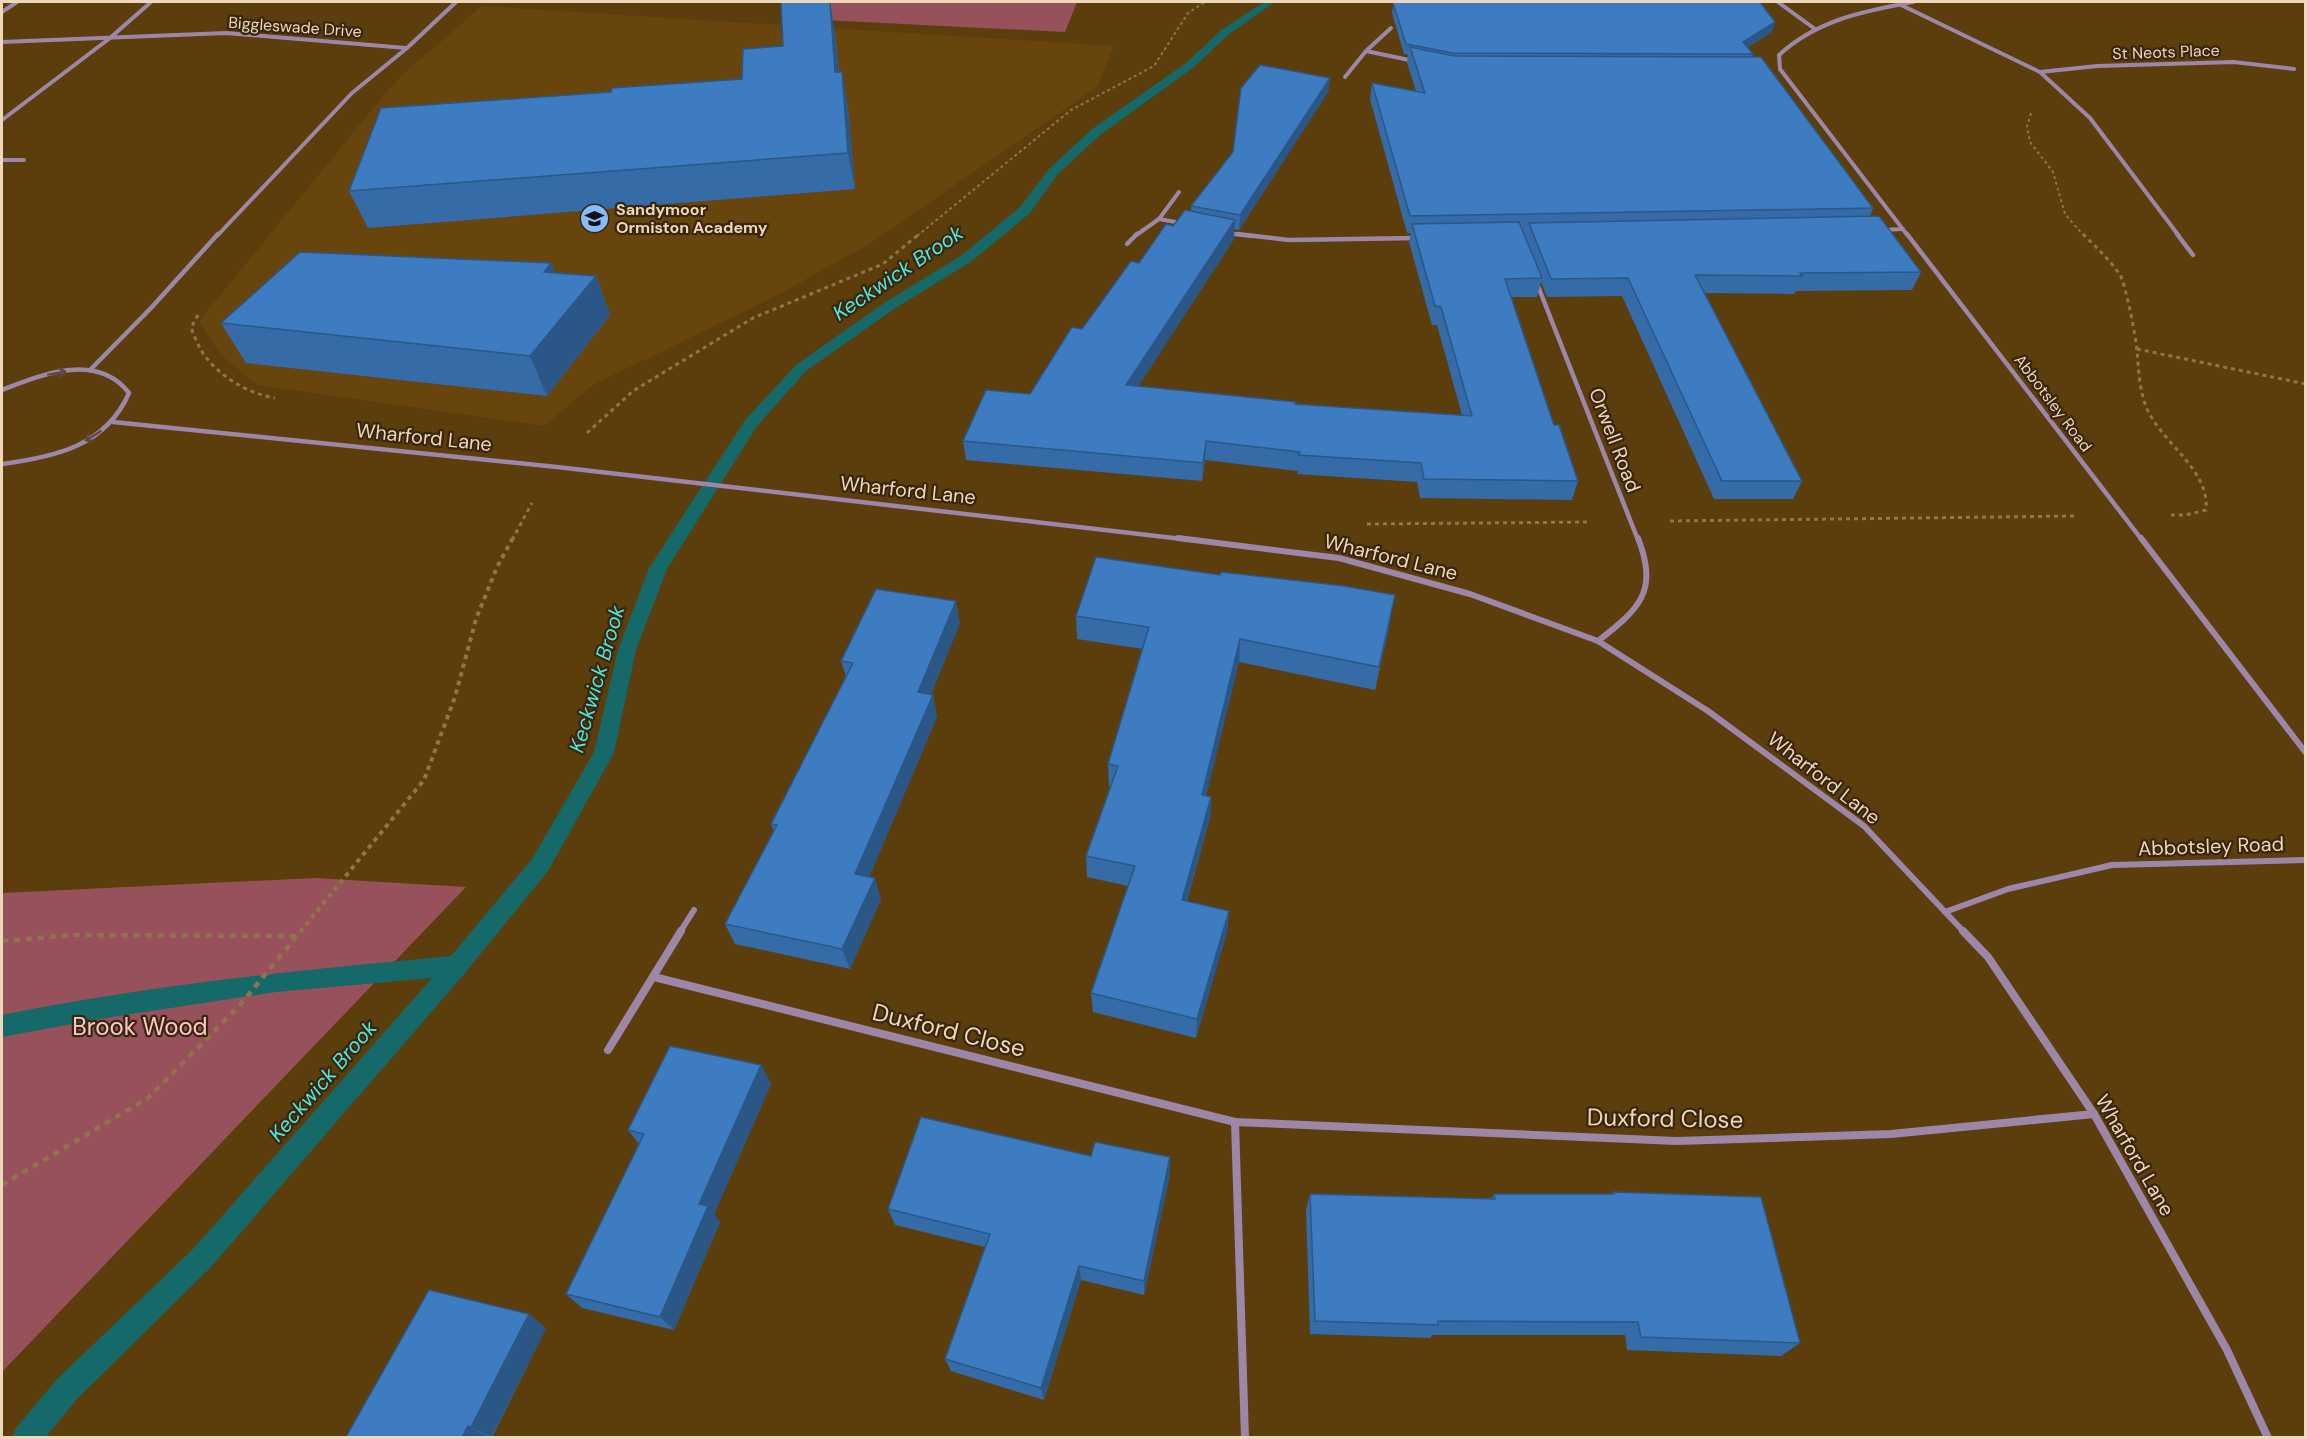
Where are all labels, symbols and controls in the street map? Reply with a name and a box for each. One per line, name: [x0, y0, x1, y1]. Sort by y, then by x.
street label: Biggleswade Drive: [228, 12, 362, 42]
street label: St Neots Place: [2112, 40, 2220, 64]
place label: Sandymoor Ormiston Academy: [616, 199, 768, 238]
school or university icon: Sandymoor Ormiston Academy: [579, 202, 611, 234]
water label: Keckwick Brook: [827, 219, 969, 327]
street label: Abbotsley Road: [2009, 350, 2097, 456]
one-way arrow: [47, 367, 66, 378]
street label: Orwell Road: [1583, 384, 1647, 496]
street label: Wharford Lane: [355, 417, 493, 457]
one-way arrow: [85, 430, 102, 442]
street label: Wharford Lane: [839, 470, 977, 510]
street label: Wharford Lane: [1322, 528, 1460, 586]
water label: Keckwick Brook: [563, 602, 631, 756]
street label: Wharford Lane: [1762, 726, 1886, 830]
street label: Abbotsley Road: [2138, 830, 2284, 862]
street label: Duxford Close: [869, 996, 1029, 1064]
park label: Brook Wood: [72, 1011, 208, 1042]
water label: Keckwick Brook: [263, 1014, 384, 1147]
street label: Wharford Lane: [2090, 1089, 2180, 1221]
street label: Duxford Close: [1587, 1101, 1743, 1135]

